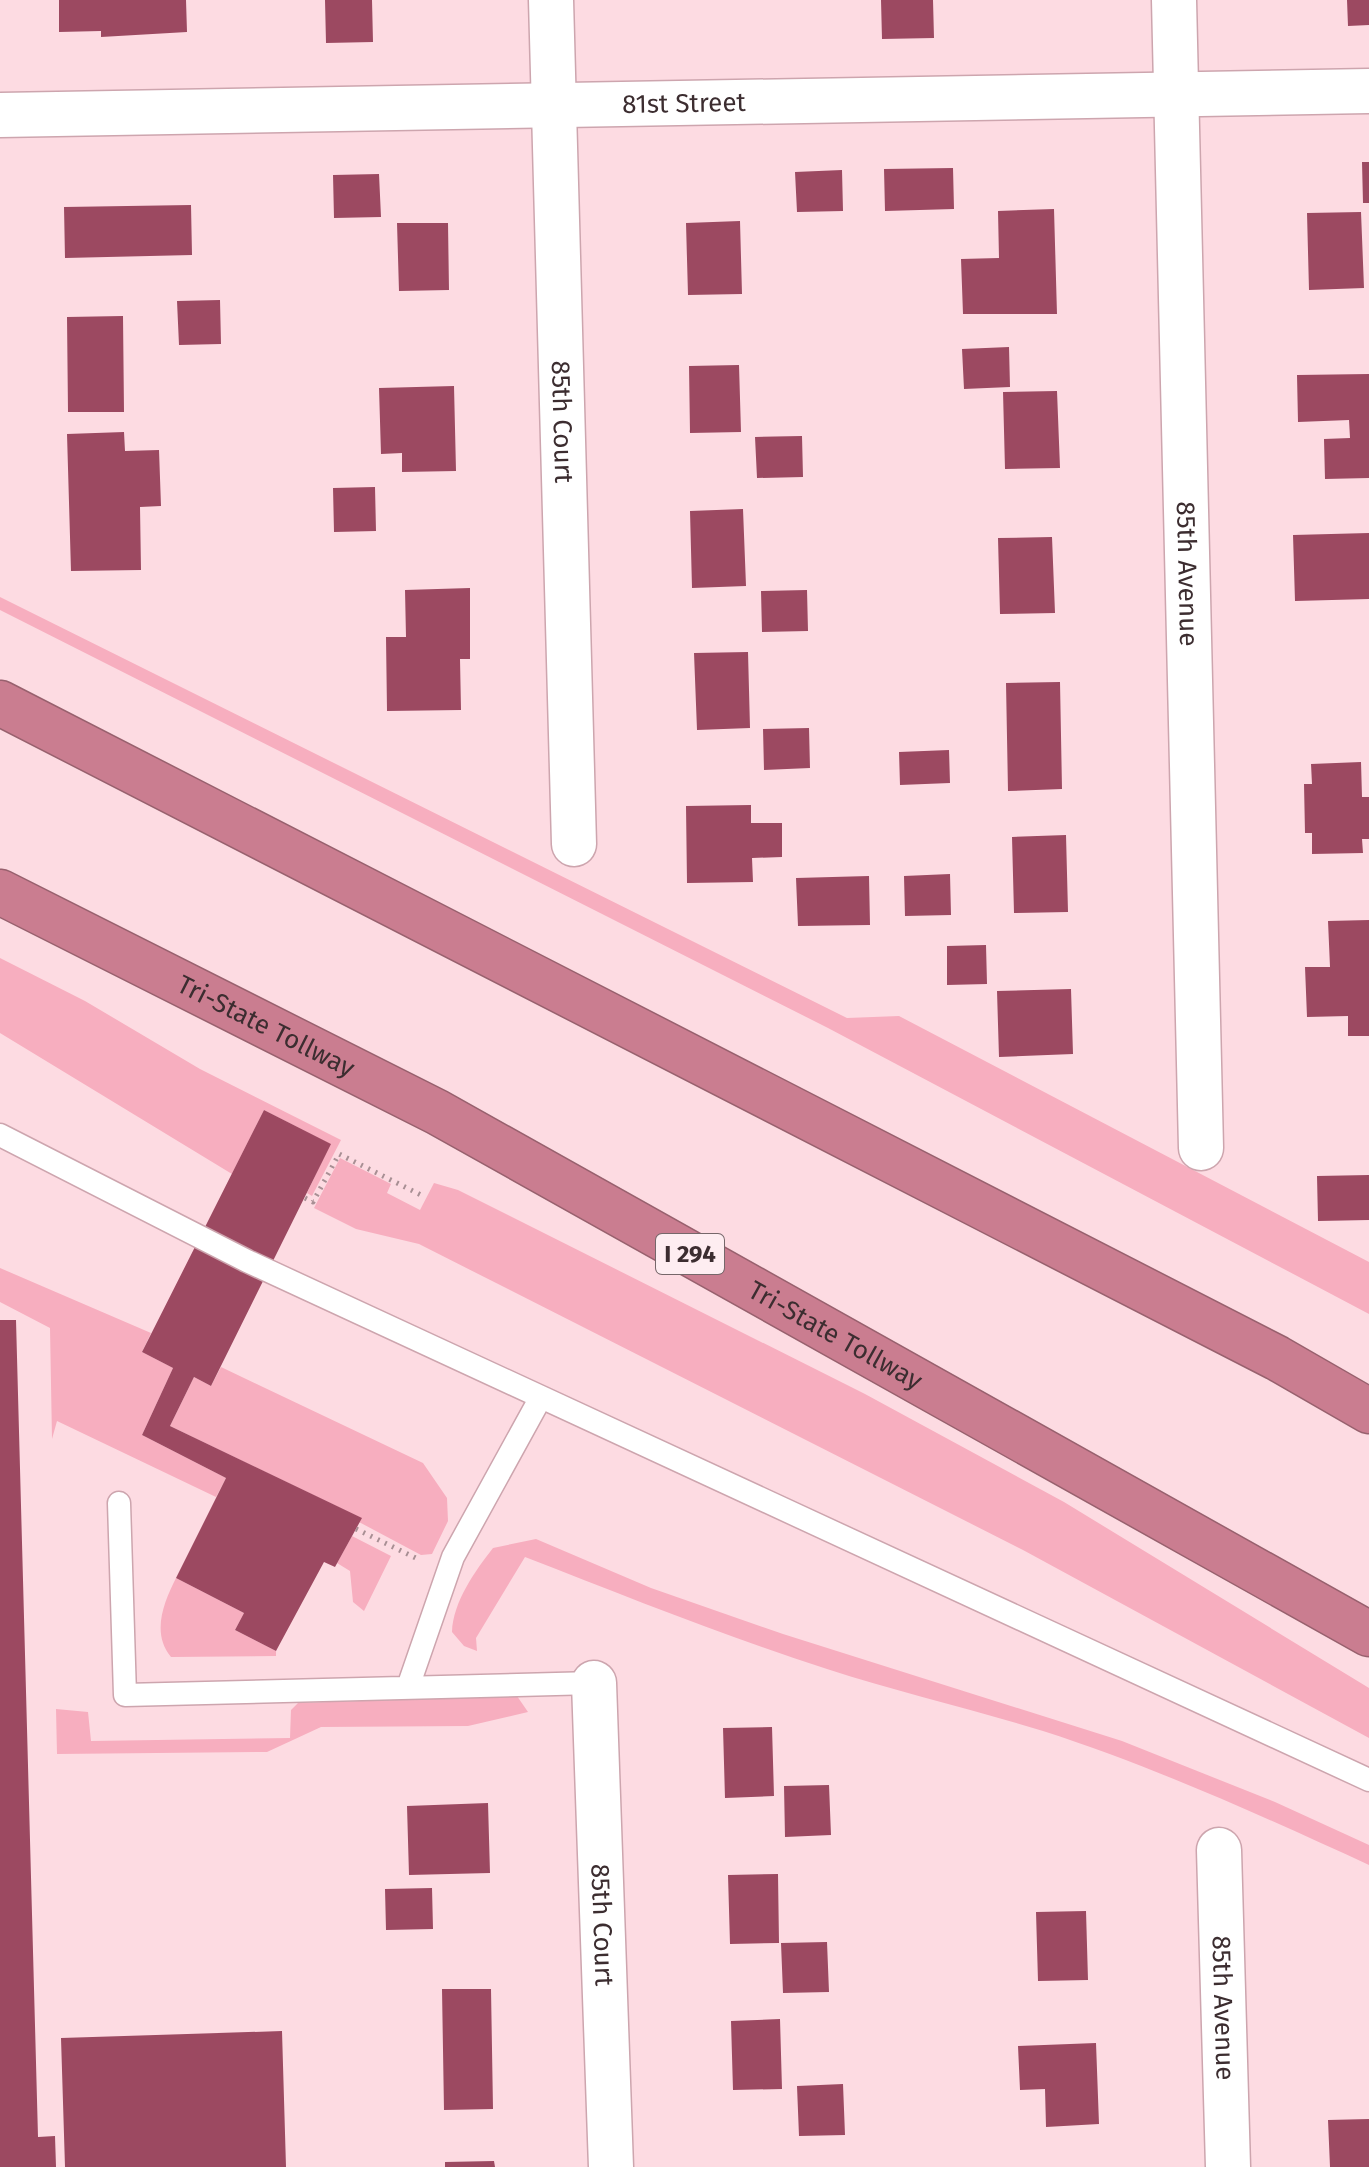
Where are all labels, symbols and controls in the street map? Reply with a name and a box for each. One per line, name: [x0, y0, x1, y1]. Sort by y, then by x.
street label: 81st Street: [622, 87, 747, 120]
street label: 85th Court: [545, 360, 579, 484]
street label: 85th Avenue: [1170, 501, 1204, 647]
street label: Tri-State Tollway: [172, 969, 360, 1084]
road number: I 294: [656, 1234, 724, 1274]
street label: Tri-State Tollway: [743, 1275, 928, 1397]
street label: 85th Court: [584, 1863, 620, 1987]
street label: 85th Avenue: [1205, 1935, 1241, 2081]

